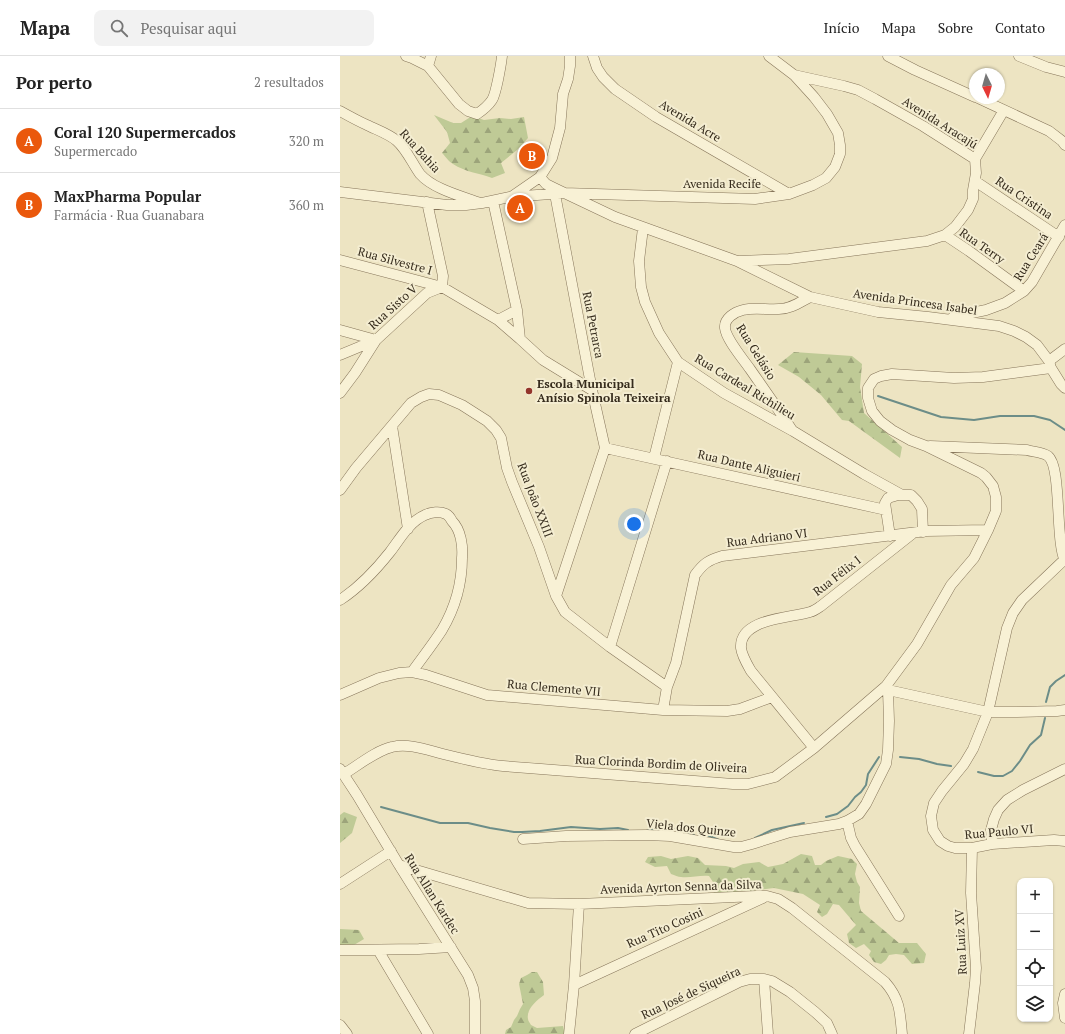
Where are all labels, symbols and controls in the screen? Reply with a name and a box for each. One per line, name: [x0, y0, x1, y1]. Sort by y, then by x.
search box: [94, 10, 374, 46]
text: Mapa: [20, 15, 70, 40]
icon: search: [108, 17, 130, 39]
text: Pesquisar aqui: [140, 18, 237, 38]
text: Início: [824, 18, 860, 37]
text: Mapa: [882, 18, 916, 37]
text: Sobre: [938, 18, 973, 37]
text: Contato: [995, 18, 1045, 37]
north arrow: [969, 68, 1005, 104]
text: Por perto: [16, 71, 92, 94]
text: 2 resultados: [254, 73, 324, 91]
street label: Avenida Aracajú: [900, 93, 981, 152]
street label: Avenida Acre: [657, 96, 724, 145]
text: Coral 120 Supermercados: [54, 122, 236, 142]
street label: Rua Bahia: [397, 126, 444, 176]
text: A: [24, 132, 34, 150]
text: 320 m: [289, 132, 324, 150]
pin: B: [519, 141, 545, 171]
text: Supermercado: [54, 142, 137, 160]
street label: Rua Cristina: [993, 173, 1056, 222]
street label: Avenida Recife: [683, 176, 761, 191]
text: MaxPharma Popular: [54, 186, 201, 206]
pin: A: [507, 193, 533, 223]
text: B: [25, 196, 33, 214]
text: 360 m: [289, 196, 324, 214]
text: Farmácia · Rua Guanabara: [54, 206, 204, 224]
street label: Rua Terry: [957, 225, 1009, 267]
street label: Rua Ceará: [1010, 230, 1051, 283]
street label: Rua Silvestre I: [356, 243, 434, 278]
street label: Rua Sisto V: [365, 280, 421, 332]
street label: Avenida Princesa Isabel: [852, 285, 979, 318]
street label: Rua Petrarca: [580, 290, 607, 360]
street label: Rua Gelásio: [733, 321, 780, 383]
street label: Rua Cardeal Richilieu: [692, 351, 798, 423]
place label: Escola Municipal Anísio Spinola Teixeira: [537, 376, 671, 405]
marker: Escola Municipal Anísio Spinola Teixeira: [524, 386, 534, 396]
street label: Rua Dante Aliguieri: [696, 446, 802, 485]
street label: Rua João XXIII: [514, 460, 557, 539]
your location: [624, 514, 644, 534]
street label: Rua Adriano VI: [726, 525, 808, 550]
street label: Rua Félix I: [810, 552, 864, 599]
street label: Rua Clemente VII: [507, 676, 602, 699]
street label: Rua Clorinda Bordim de Oliveira: [574, 751, 748, 776]
street label: Viela dos Quinze: [645, 815, 737, 840]
street label: Rua Paulo VI: [964, 821, 1034, 842]
street label: Rua Allan Kardec: [402, 851, 463, 937]
street label: Avenida Ayrton Senna da Silva: [600, 876, 762, 897]
map controls: [1017, 878, 1053, 1022]
button: +: [1017, 878, 1053, 914]
street label: Rua Tito Cosini: [624, 904, 706, 951]
street label: Rua Luiz XV: [951, 908, 970, 975]
button: −: [1017, 914, 1053, 950]
button: locate: [1017, 950, 1053, 986]
street label: Rua José de Siqueira: [639, 963, 743, 1022]
button: layers: [1017, 986, 1053, 1022]

